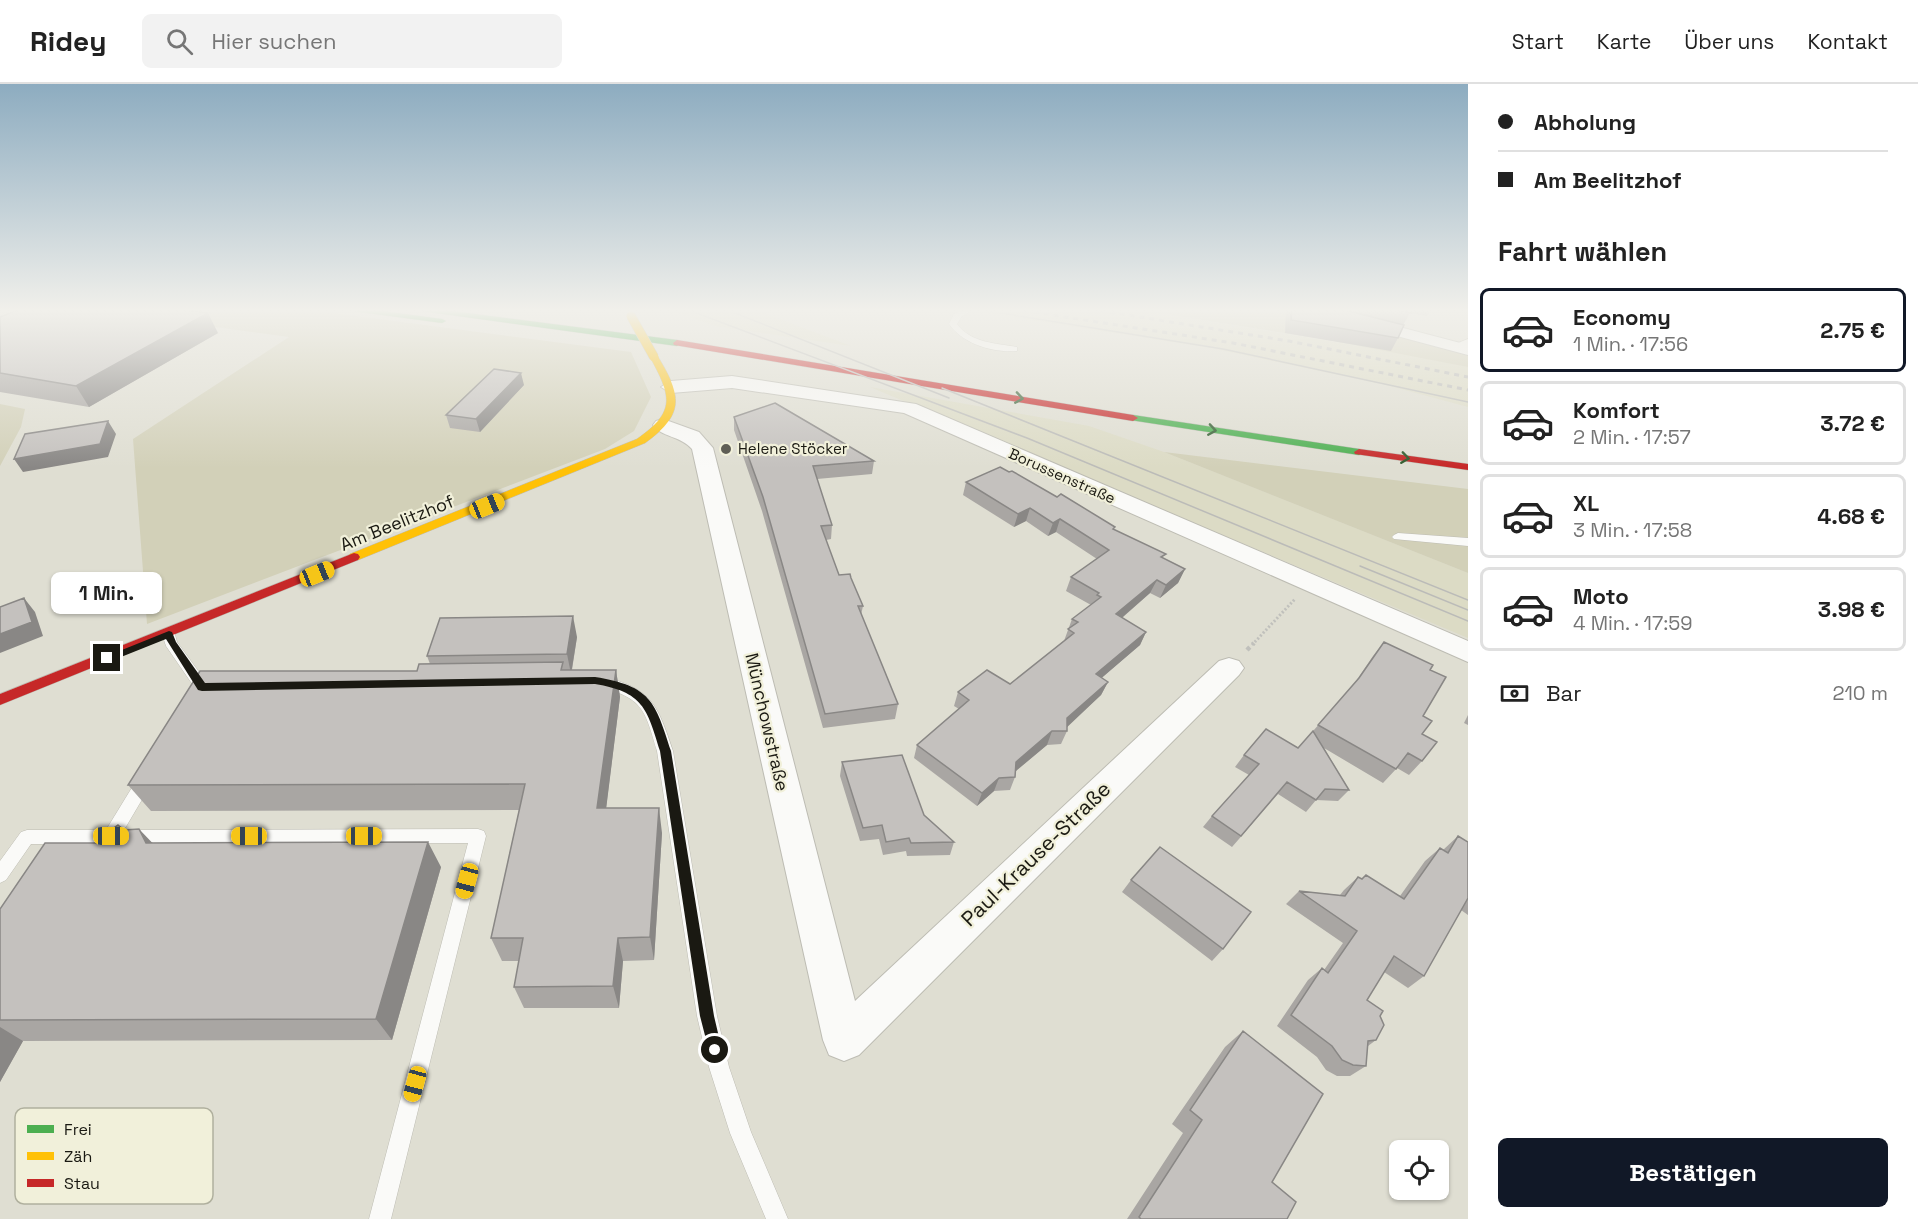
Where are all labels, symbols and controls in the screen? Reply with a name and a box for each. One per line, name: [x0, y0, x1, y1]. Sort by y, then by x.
search box: [142, 14, 562, 68]
text: Ridey: [30, 23, 106, 59]
icon: search: [163, 25, 196, 58]
text: Hier suchen: [211, 27, 336, 55]
text: Start: [1512, 28, 1564, 55]
text: Karte: [1597, 28, 1651, 55]
text: Über uns: [1684, 28, 1774, 55]
text: Kontakt: [1807, 28, 1888, 55]
text: Abholung: [1534, 108, 1636, 136]
text: Am Beelitzhof: [1534, 166, 1682, 194]
text: Fahrt wählen: [1498, 234, 1667, 269]
icon: car: [1501, 303, 1555, 357]
text: Economy: [1573, 303, 1671, 331]
text: 2.75 €: [1820, 316, 1885, 344]
text: 1 Min. · 17:56: [1573, 331, 1688, 357]
one-way arrow: [1015, 392, 1024, 404]
icon: car: [1501, 396, 1555, 450]
text: Komfort: [1573, 396, 1660, 424]
text: 3.72 €: [1820, 409, 1885, 437]
one-way arrow: [1207, 424, 1216, 436]
text: 2 Min. · 17:57: [1573, 424, 1691, 450]
place label: Helene Stöcker: [738, 439, 848, 458]
marker: Helene Stöcker: [719, 442, 733, 456]
street label: Borussenstraße: [1006, 444, 1119, 508]
one-way arrow: [1400, 452, 1409, 464]
street label: Am Beelitzhof: [336, 489, 457, 556]
icon: car: [1501, 489, 1555, 543]
text: XL: [1573, 489, 1599, 517]
car: [467, 491, 507, 521]
text: 4.68 €: [1817, 502, 1885, 530]
text: 3 Min. · 17:58: [1573, 517, 1692, 543]
car: [297, 559, 337, 589]
callout: 1 Min.: [51, 571, 162, 613]
text: 1 Min.: [79, 580, 134, 606]
icon: car: [1501, 582, 1555, 636]
text: Moto: [1573, 582, 1629, 610]
text: 3.98 €: [1818, 595, 1885, 623]
text: 4 Min. · 17:59: [1573, 610, 1692, 636]
route end: [93, 644, 120, 671]
street label: Münchowstraße: [740, 651, 795, 793]
icon: cash: [1498, 677, 1531, 710]
text: Bar: [1546, 679, 1582, 707]
text: 210 m: [1832, 680, 1888, 706]
street label: Paul-Krause-Straße: [955, 775, 1116, 932]
car: [93, 827, 129, 845]
car: [231, 827, 267, 845]
car: [346, 827, 382, 845]
car: [454, 861, 480, 901]
route start: [701, 1036, 728, 1063]
car: [402, 1064, 428, 1104]
legend: [15, 1108, 213, 1204]
text: Frei: [64, 1119, 92, 1140]
button: Bestätigen: [1498, 1138, 1888, 1207]
map controls: [1389, 1140, 1449, 1200]
button: locate: [1389, 1140, 1449, 1200]
text: Zäh: [64, 1146, 92, 1167]
text: Stau: [64, 1173, 100, 1194]

